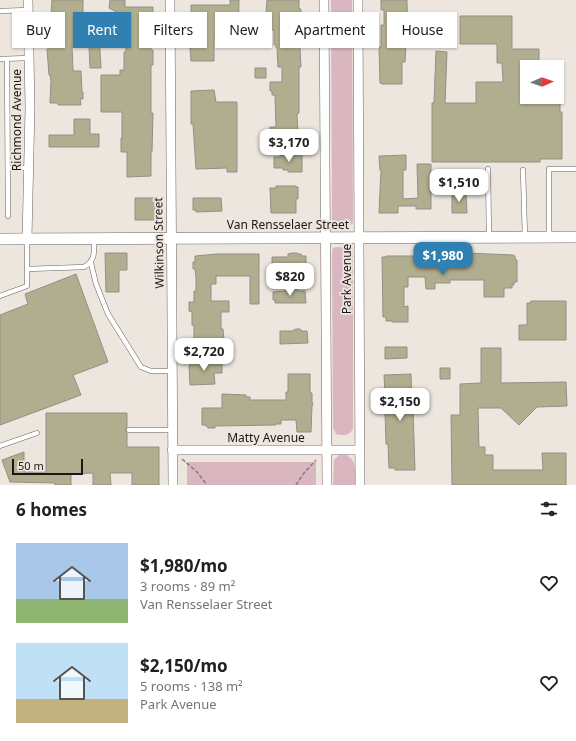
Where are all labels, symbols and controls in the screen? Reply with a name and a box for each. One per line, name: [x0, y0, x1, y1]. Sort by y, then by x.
chip: Buy: [12, 12, 65, 48]
chip: Rent: [73, 12, 131, 48]
chip: Filters: [139, 12, 207, 48]
chip: New: [215, 12, 272, 48]
chip: Apartment: [280, 12, 379, 48]
chip: House: [387, 12, 457, 48]
north arrow: [520, 60, 564, 104]
map controls: [520, 60, 564, 104]
street label: Richmond Avenue: [8, 69, 25, 171]
pin: $3,170: [256, 129, 322, 163]
text: $3,170: [269, 133, 309, 151]
pin: $1,510: [426, 169, 492, 203]
text: $1,510: [439, 173, 479, 191]
street label: Wilkinson Street: [149, 197, 168, 289]
street label: Van Rensselaer Street: [227, 216, 350, 233]
pin: $1,980: [410, 242, 476, 276]
street label: Park Avenue: [338, 243, 355, 314]
text: $1,980: [423, 246, 463, 264]
pin: $820: [266, 263, 314, 297]
text: $820: [275, 267, 305, 285]
pin: $2,720: [171, 338, 237, 372]
text: $2,720: [184, 342, 224, 360]
pin: $2,150: [367, 388, 433, 422]
text: $2,150: [380, 392, 420, 410]
street label: Matty Avenue: [227, 429, 305, 446]
scale bar: [12, 457, 83, 476]
text: 50 m: [18, 458, 44, 473]
text: 6 homes: [16, 498, 87, 521]
icon: filters: [538, 498, 560, 520]
text: $1,980/mo: [140, 554, 228, 577]
icon: home: [48, 559, 96, 607]
icon: heart: [538, 572, 560, 594]
text: 3 rooms · 89 m²: [140, 577, 235, 595]
text: Van Rensselaer Street: [140, 595, 273, 613]
text: $2,150/mo: [140, 654, 228, 677]
icon: home: [48, 659, 96, 707]
icon: heart: [538, 672, 560, 694]
text: 5 rooms · 138 m²: [140, 677, 243, 695]
text: Park Avenue: [140, 695, 217, 713]

